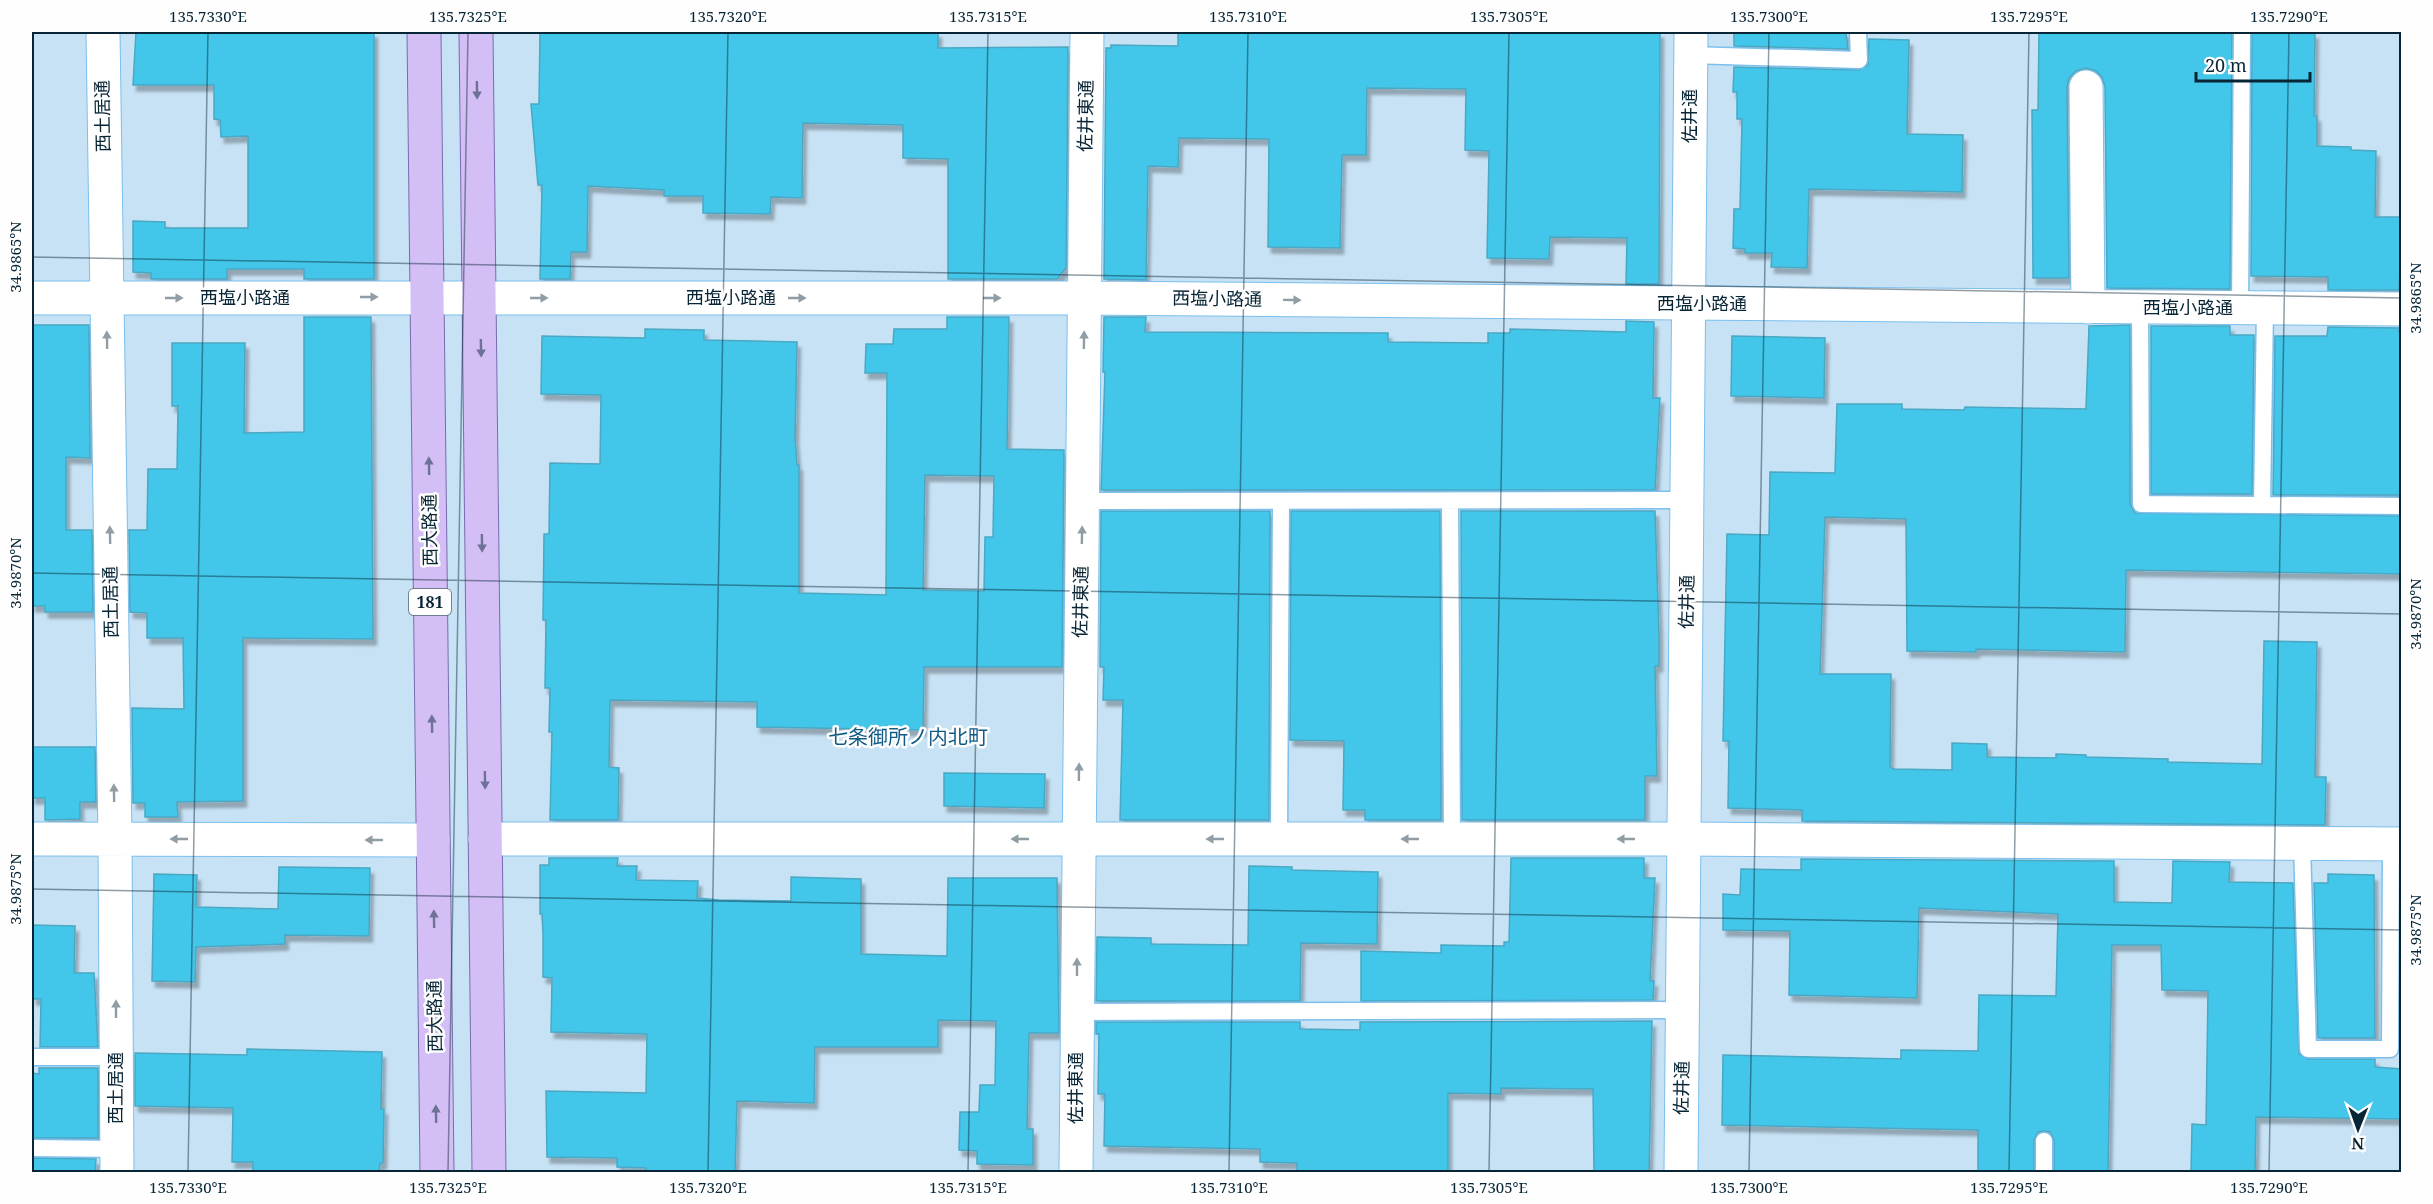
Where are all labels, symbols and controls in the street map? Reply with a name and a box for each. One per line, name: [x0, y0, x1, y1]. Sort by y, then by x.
text: 135.7330°E: [169, 6, 247, 26]
text: 135.7325°E: [429, 6, 507, 26]
text: 135.7320°E: [689, 6, 767, 26]
text: 135.7315°E: [949, 6, 1027, 26]
text: 135.7310°E: [1209, 6, 1287, 26]
text: 135.7305°E: [1470, 6, 1548, 26]
text: 135.7300°E: [1730, 6, 1808, 26]
text: 135.7295°E: [1990, 6, 2068, 26]
text: 135.7290°E: [2250, 6, 2328, 26]
scale bar: [2196, 45, 2310, 83]
text: 20 m: [2205, 53, 2247, 77]
street label: 西土居通: [89, 80, 115, 152]
one-way arrow: [472, 80, 482, 99]
street label: 佐井東通: [1072, 80, 1098, 152]
street label: 佐井通: [1677, 89, 1701, 143]
text: 34.9865°N: [5, 221, 25, 293]
text: 34.9865°N: [2405, 262, 2425, 334]
street label: 西塩小路通: [200, 285, 290, 309]
street label: 西塩小路通: [686, 285, 776, 309]
street label: 西塩小路通: [1172, 285, 1262, 311]
street label: 西塩小路通: [1657, 291, 1747, 315]
one-way arrow: [359, 292, 378, 302]
one-way arrow: [164, 293, 183, 303]
one-way arrow: [529, 293, 548, 303]
one-way arrow: [787, 293, 806, 303]
one-way arrow: [982, 293, 1001, 303]
one-way arrow: [1282, 295, 1301, 305]
street label: 西塩小路通: [2143, 295, 2233, 319]
one-way arrow: [102, 331, 112, 350]
one-way arrow: [1079, 331, 1089, 350]
one-way arrow: [476, 338, 485, 357]
one-way arrow: [424, 457, 434, 476]
street label: 西大路通: [416, 494, 442, 566]
one-way arrow: [105, 526, 115, 545]
one-way arrow: [1077, 526, 1087, 545]
one-way arrow: [477, 533, 487, 552]
text: 34.9870°N: [5, 537, 25, 609]
street label: 西土居通: [97, 566, 123, 638]
street label: 佐井東通: [1067, 566, 1093, 638]
street label: 佐井通: [1674, 575, 1698, 629]
text: 34.9870°N: [2405, 578, 2425, 650]
road number: 181: [409, 589, 451, 615]
one-way arrow: [427, 715, 436, 734]
district label: 七条御所ノ内北町: [828, 723, 988, 750]
one-way arrow: [1074, 763, 1084, 782]
one-way arrow: [480, 770, 490, 789]
one-way arrow: [110, 784, 119, 803]
one-way arrow: [170, 834, 189, 844]
one-way arrow: [1010, 834, 1029, 844]
one-way arrow: [1205, 834, 1224, 844]
one-way arrow: [1400, 834, 1419, 844]
one-way arrow: [1616, 834, 1635, 844]
one-way arrow: [365, 835, 384, 845]
text: 34.9875°N: [5, 853, 25, 925]
text: 34.9875°N: [2405, 894, 2425, 966]
one-way arrow: [429, 910, 439, 929]
one-way arrow: [1072, 958, 1082, 977]
street label: 西大路通: [421, 980, 447, 1052]
one-way arrow: [111, 1000, 121, 1019]
street label: 西土居通: [103, 1052, 127, 1124]
street label: 佐井東通: [1063, 1052, 1087, 1124]
street label: 佐井通: [1669, 1061, 1693, 1115]
north arrow: [2328, 1099, 2388, 1159]
one-way arrow: [432, 1105, 441, 1124]
text: N: [2351, 1133, 2364, 1155]
text: 135.7330°E: [149, 1177, 227, 1197]
text: 135.7325°E: [409, 1177, 487, 1197]
text: 135.7320°E: [669, 1177, 747, 1197]
text: 135.7315°E: [929, 1177, 1007, 1197]
text: 135.7310°E: [1190, 1177, 1268, 1197]
text: 135.7305°E: [1450, 1177, 1528, 1197]
text: 135.7300°E: [1710, 1177, 1788, 1197]
text: 135.7295°E: [1970, 1177, 2048, 1197]
text: 135.7290°E: [2230, 1177, 2308, 1197]

